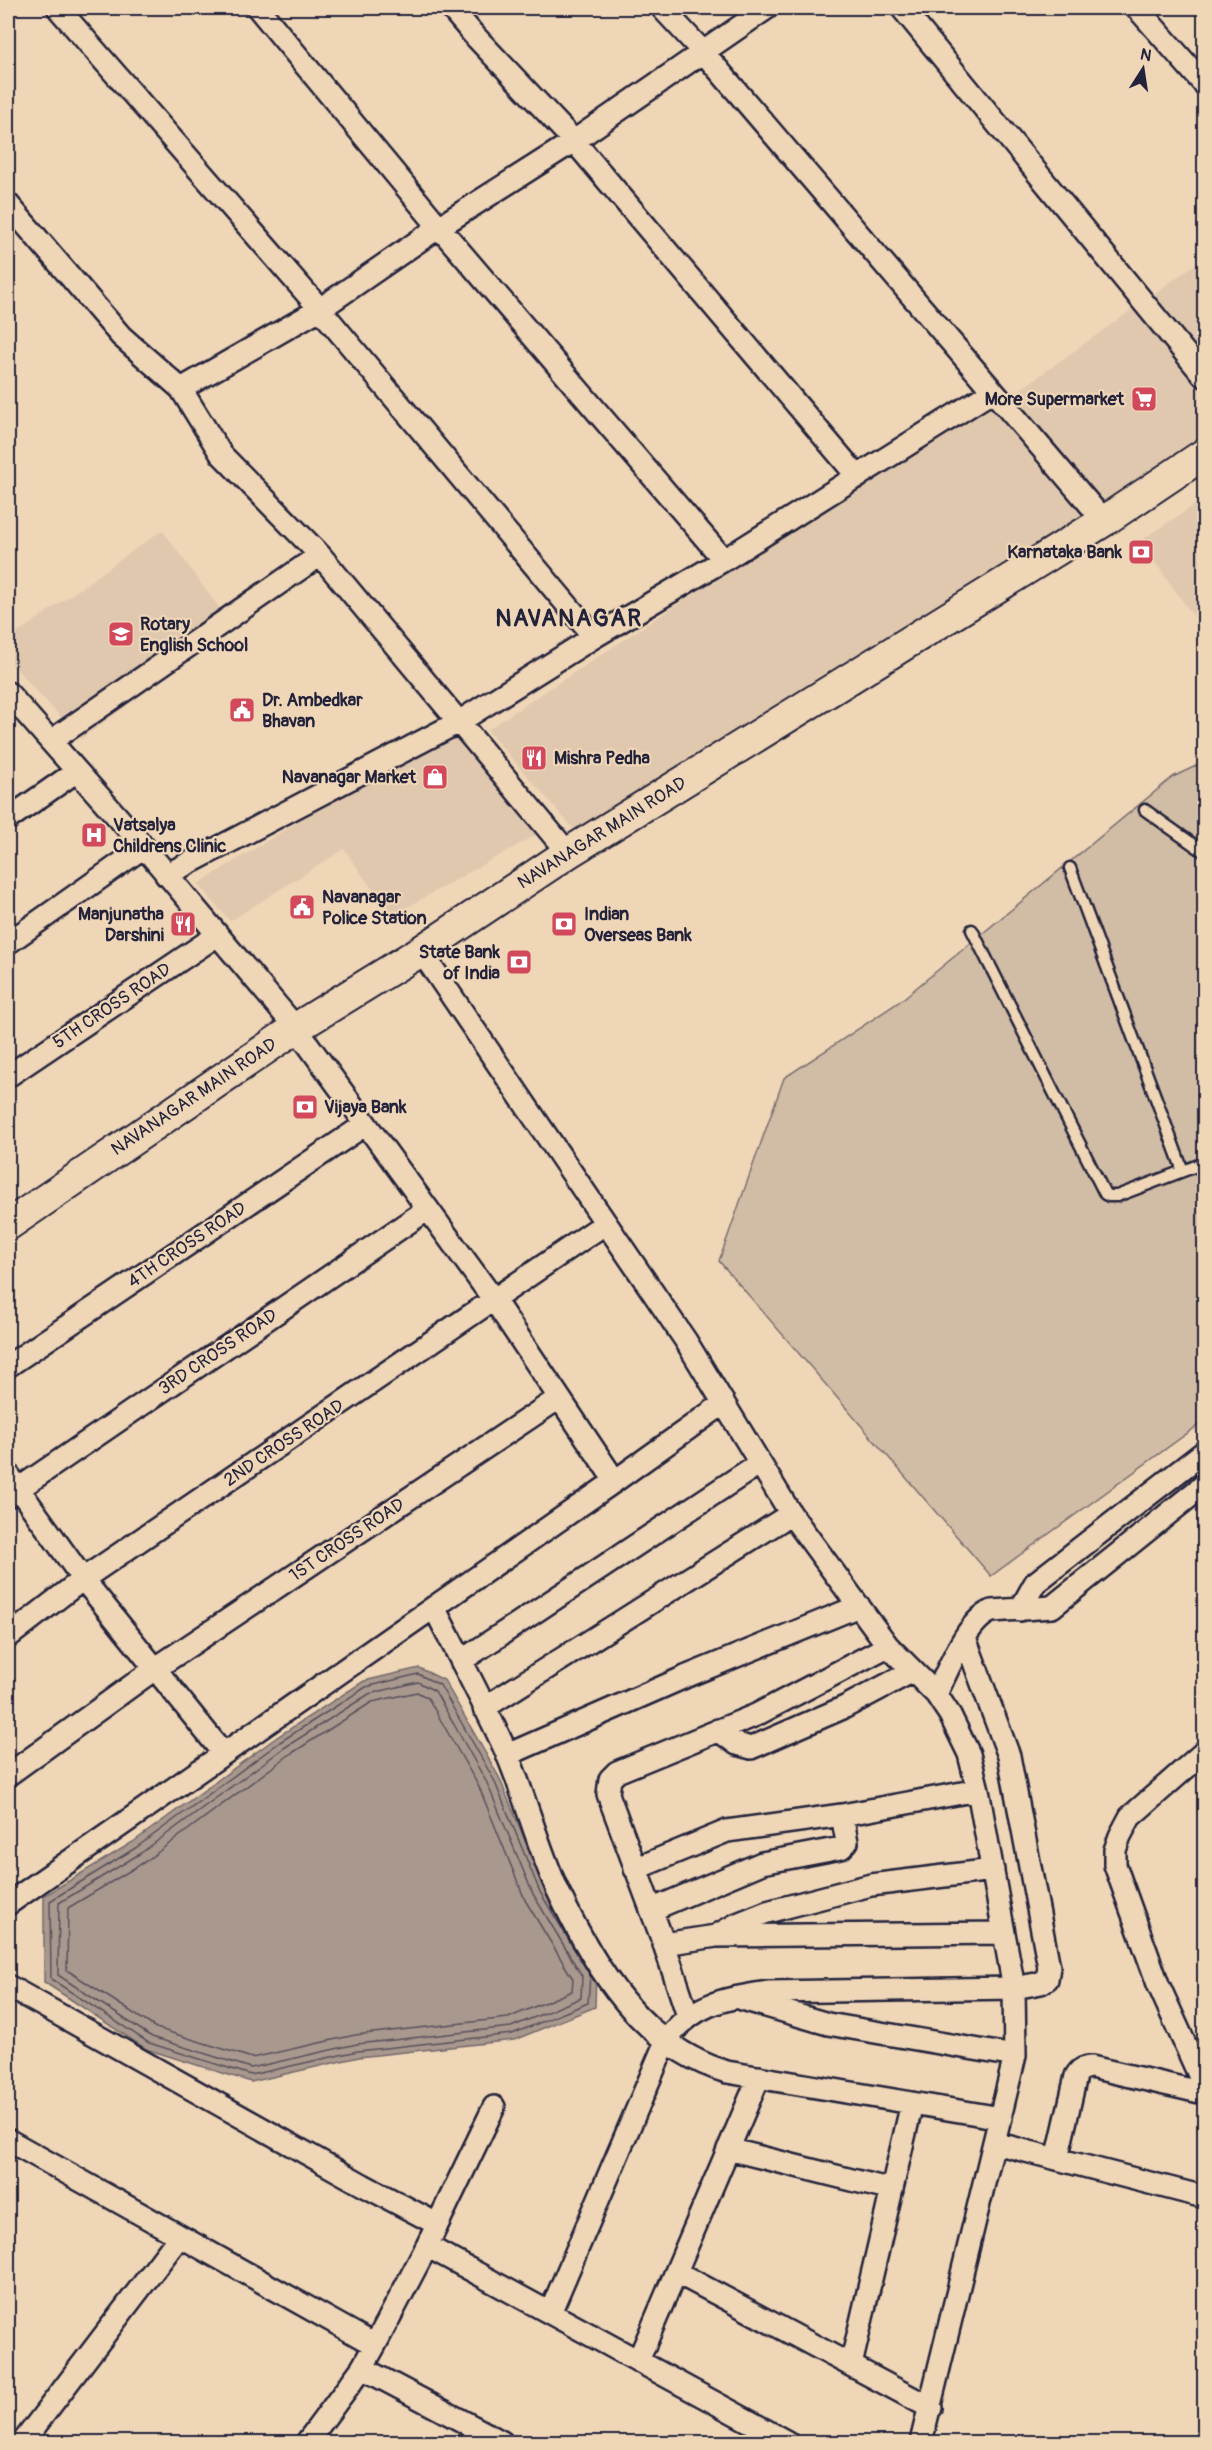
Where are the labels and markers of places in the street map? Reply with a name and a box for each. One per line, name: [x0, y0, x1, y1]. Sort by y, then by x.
supermarket icon: More Supermarket: [1129, 384, 1159, 414]
place label: More Supermarket: [985, 388, 1125, 411]
bank icon: Karnataka Bank: [1126, 537, 1156, 567]
place label: Karnataka Bank: [1007, 541, 1122, 564]
place label: Rotary English School: [140, 613, 248, 657]
school or university icon: Rotary English School: [106, 619, 136, 649]
place label: Dr. Ambedkar Bhavan: [262, 689, 363, 733]
public building icon: Dr. Ambedkar Bhavan: [227, 695, 257, 725]
restaurant icon: Mishra Pedha: [519, 743, 549, 773]
place label: Mishra Pedha: [554, 747, 650, 770]
shop icon: Navanagar Market: [420, 762, 450, 792]
place label: Navanagar Market: [282, 766, 417, 789]
place label: Vatsalya Childrens Clinic: [113, 814, 226, 858]
hospital icon: Vatsalya Childrens Clinic: [79, 820, 109, 850]
place label: Navanagar Police Station: [322, 886, 427, 930]
public building icon: Navanagar Police Station: [287, 892, 317, 922]
place label: Manjunatha Darshini: [78, 903, 165, 947]
place label: Indian Overseas Bank: [584, 903, 692, 947]
restaurant icon: Manjunatha Darshini: [168, 909, 198, 939]
bank icon: Indian Overseas Bank: [549, 909, 579, 939]
place label: State Bank of India: [419, 941, 501, 985]
bank icon: State Bank of India: [504, 947, 534, 977]
bank icon: Vijaya Bank: [290, 1092, 320, 1122]
place label: Vijaya Bank: [324, 1096, 407, 1119]

